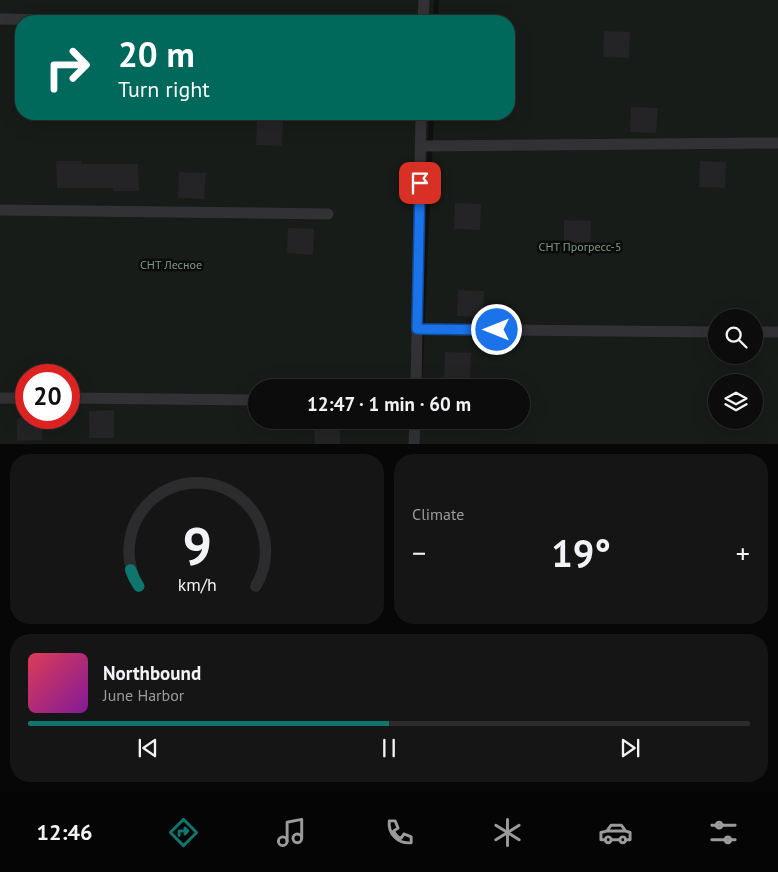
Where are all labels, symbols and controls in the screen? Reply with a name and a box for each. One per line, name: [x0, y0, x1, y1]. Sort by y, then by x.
text: 20 m: [118, 31, 195, 77]
icon: right: [35, 35, 100, 100]
text: Turn right: [118, 75, 210, 103]
pin: [399, 162, 441, 204]
icon: arrive: [406, 169, 434, 197]
park label: СНТ Прогресс-5: [539, 239, 621, 254]
park label: СНТ Лесное: [140, 257, 202, 272]
position arrow: [470, 303, 522, 355]
map controls: [708, 309, 763, 429]
button: search: [708, 309, 763, 364]
speed limit sign: 20: [15, 364, 80, 429]
button: layers: [708, 374, 763, 429]
text: 12:47 · 1 min · 60 m: [307, 392, 471, 416]
text: Climate: [412, 504, 464, 524]
text: 9: [182, 512, 212, 579]
text: 19°: [551, 528, 611, 577]
text: −: [412, 534, 426, 571]
text: +: [736, 534, 750, 571]
text: km/h: [177, 573, 217, 596]
text: Northbound: [103, 661, 201, 685]
text: June Harbor: [103, 685, 184, 705]
icon: previous: [134, 734, 162, 762]
icon: pause: [375, 734, 403, 762]
icon: next: [616, 734, 644, 762]
icon: directions: [166, 815, 201, 850]
icon: music: [274, 815, 309, 850]
icon: phone: [382, 815, 417, 850]
icon: climate: [490, 815, 525, 850]
icon: car: [598, 815, 633, 850]
icon: filters: [706, 815, 741, 850]
text: 12:46: [37, 818, 92, 846]

